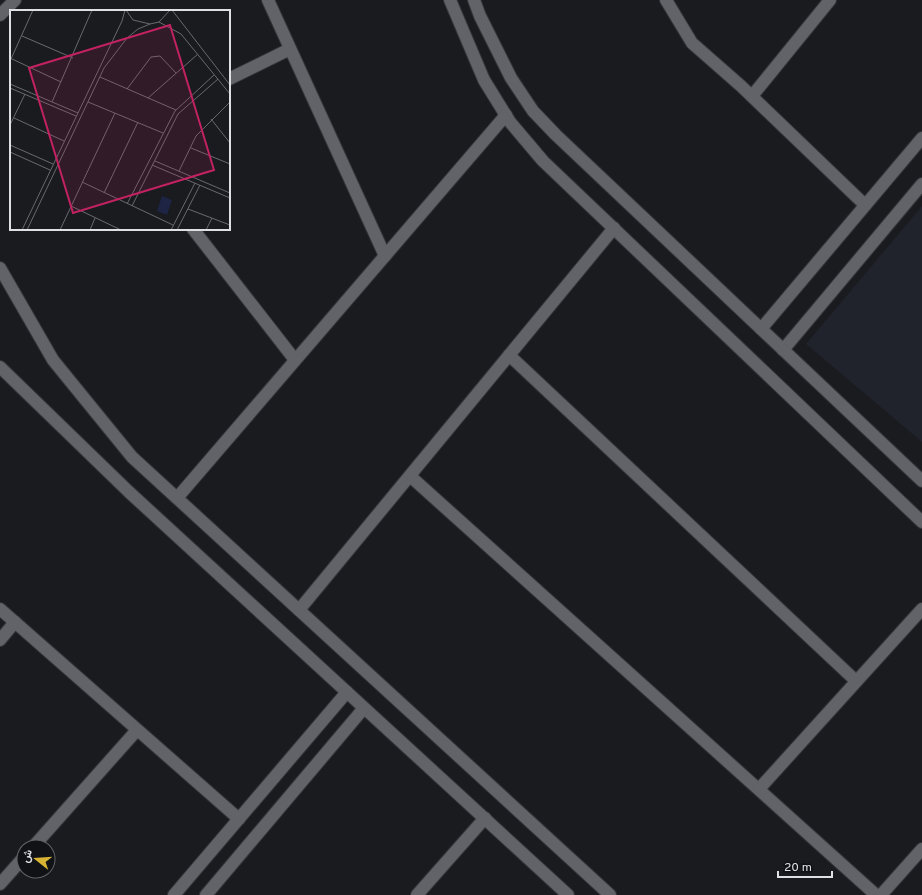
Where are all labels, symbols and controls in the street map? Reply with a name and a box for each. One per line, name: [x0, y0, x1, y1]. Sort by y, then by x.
inset map: [10, 10, 230, 230]
north arrow: [16, 839, 56, 879]
text: ش: [19, 848, 36, 865]
scale bar: [778, 853, 832, 879]
text: 20 m: [784, 860, 812, 876]

